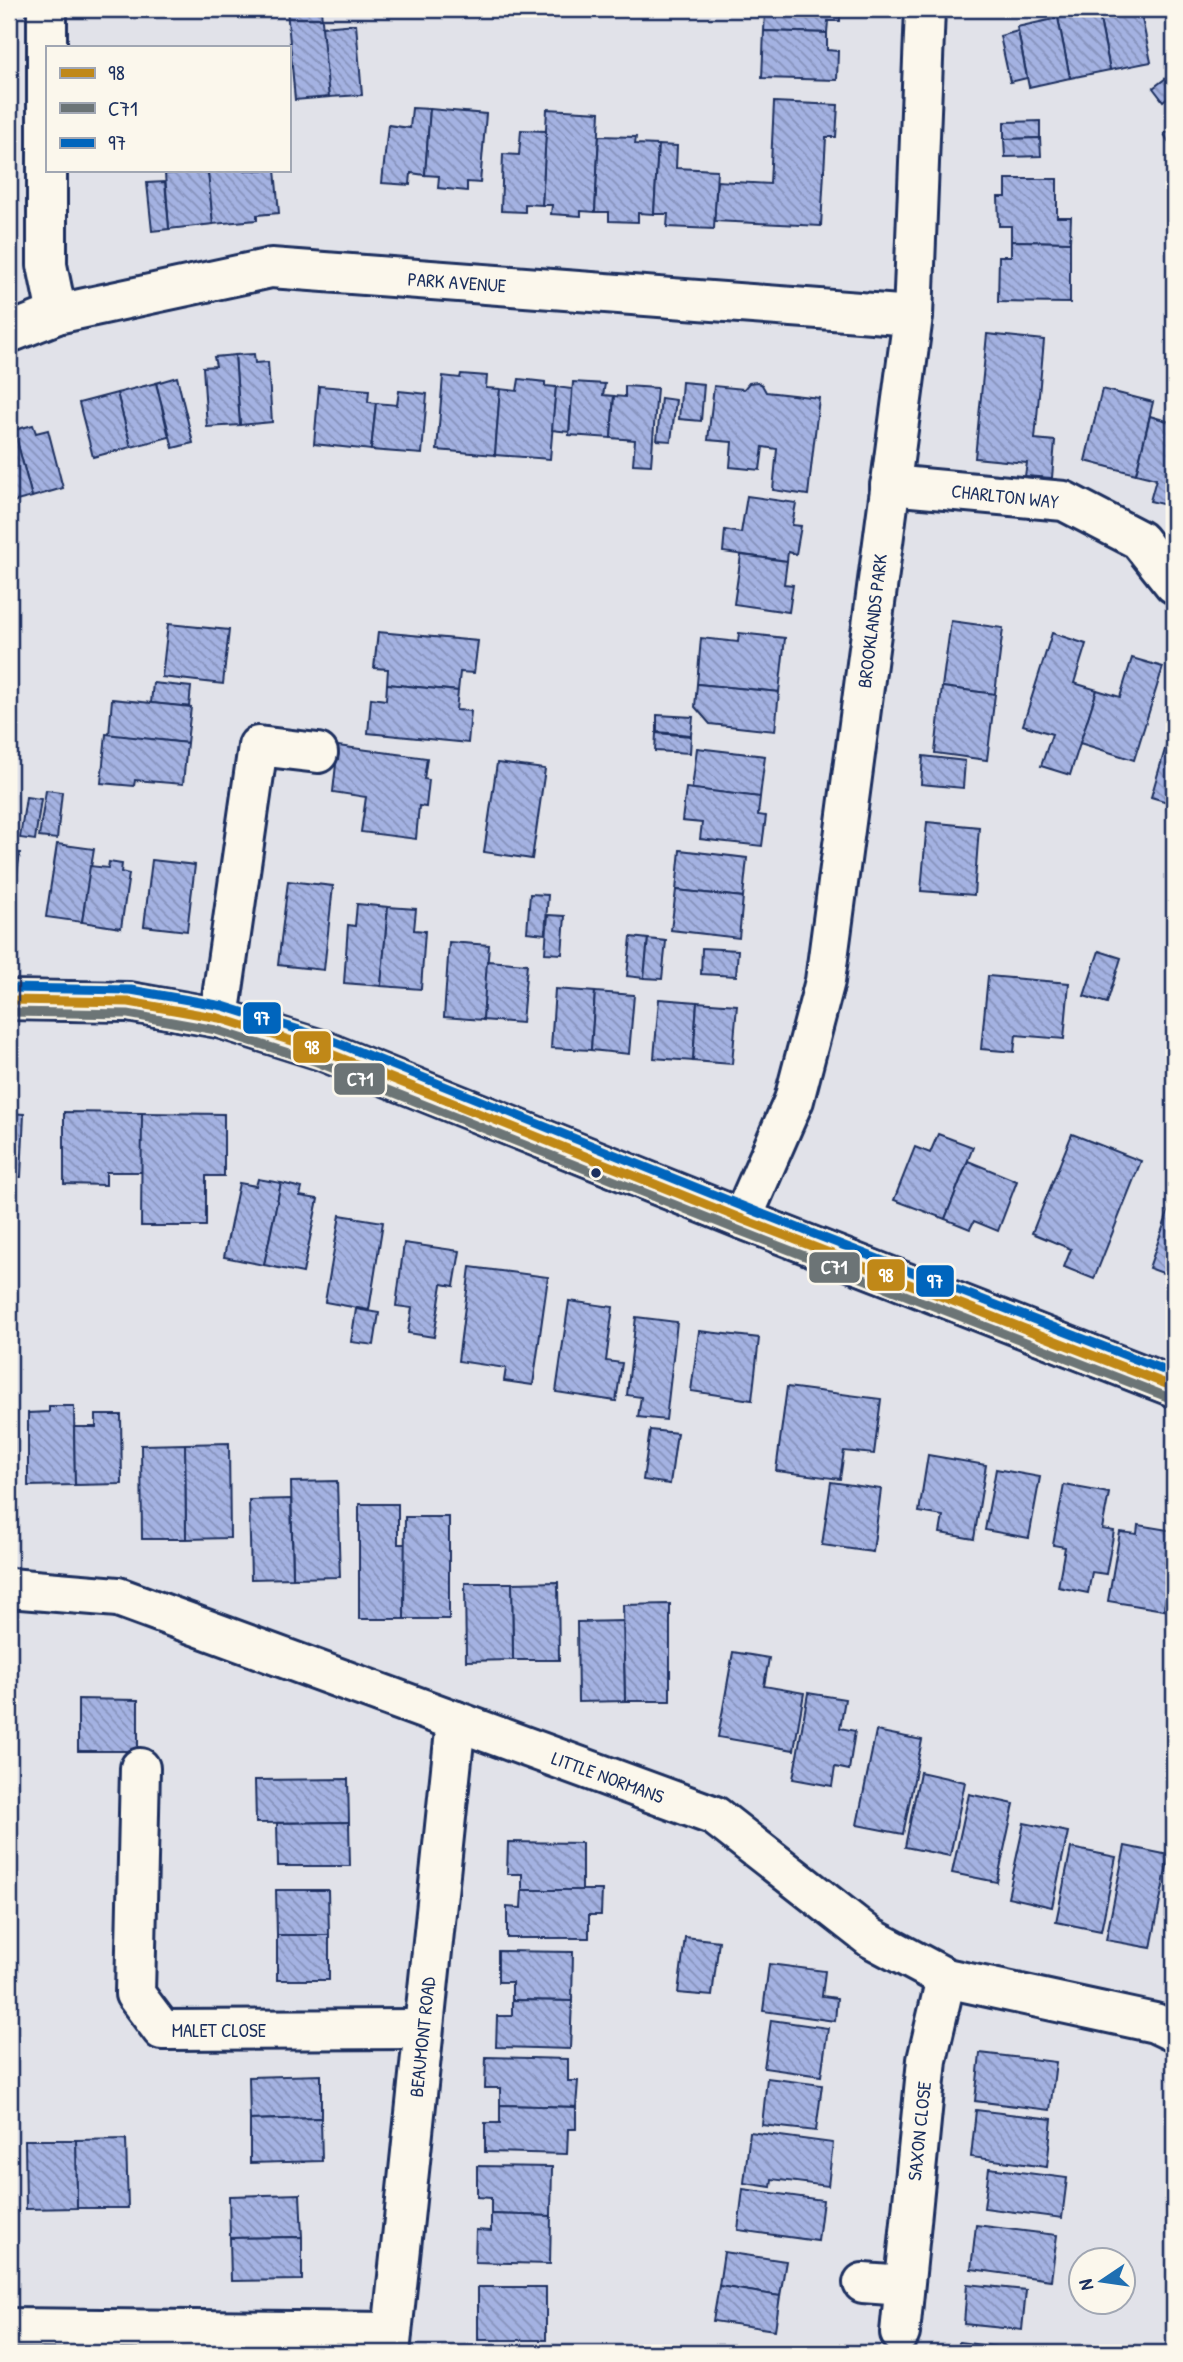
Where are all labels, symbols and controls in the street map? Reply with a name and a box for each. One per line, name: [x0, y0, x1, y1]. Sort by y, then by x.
legend: [46, 46, 290, 172]
text: 98: [108, 58, 125, 87]
text: C71: [108, 94, 138, 123]
text: 97: [108, 128, 126, 157]
street label: PARK AVENUE: [407, 266, 508, 298]
street label: CHARLTON WAY: [950, 477, 1060, 515]
street label: BROOKLANDS PARK: [851, 552, 893, 690]
line badge: 97: [242, 1001, 282, 1035]
text: 97: [254, 1005, 270, 1031]
line badge: 98: [292, 1030, 332, 1064]
text: 98: [304, 1034, 320, 1060]
line badge: C71: [333, 1062, 386, 1096]
text: C71: [347, 1066, 373, 1092]
unlabelled marker: [589, 1166, 603, 1180]
line badge: C71: [808, 1251, 861, 1284]
text: C71: [821, 1254, 847, 1280]
line badge: 98: [866, 1258, 906, 1292]
text: 98: [878, 1262, 894, 1288]
line badge: 97: [915, 1264, 955, 1298]
text: 97: [927, 1268, 943, 1294]
street label: LITTLE NORMANS: [548, 1745, 668, 1809]
street label: BEAUMONT ROAD: [403, 1976, 441, 2098]
street label: MALET CLOSE: [172, 2017, 267, 2043]
street label: SAXON CLOSE: [901, 2080, 937, 2182]
north arrow: [1068, 2246, 1138, 2316]
text: N: [1072, 2277, 1099, 2293]

